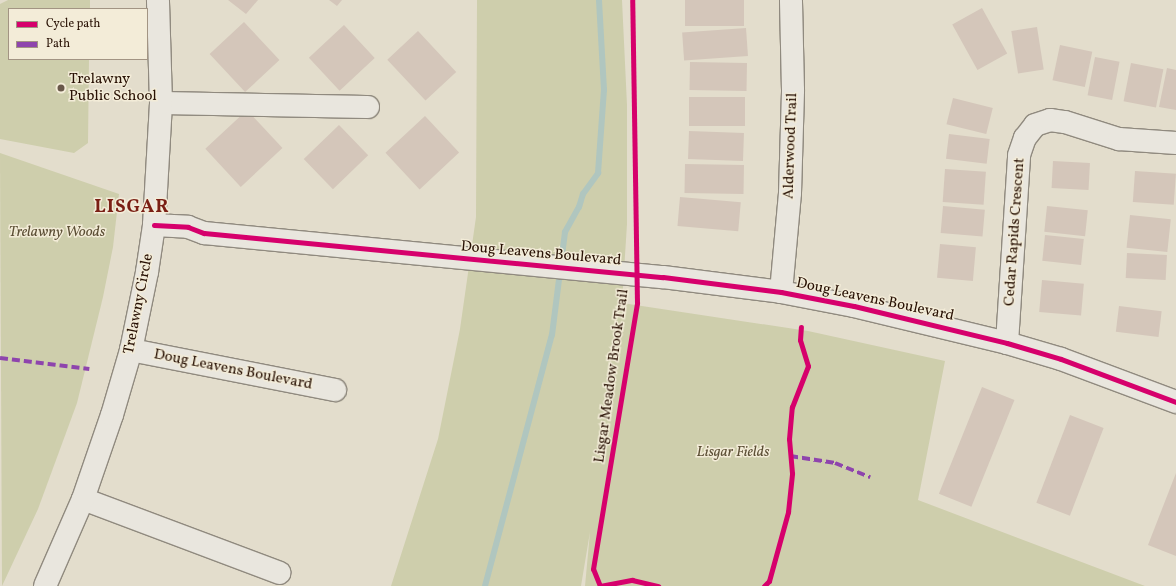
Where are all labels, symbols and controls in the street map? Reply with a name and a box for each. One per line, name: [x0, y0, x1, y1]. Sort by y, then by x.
legend: [8, 8, 148, 60]
text: Cycle path: [46, 16, 101, 32]
text: Path: [46, 36, 70, 52]
place label: Trelawny Public School: [69, 70, 157, 105]
marker: Trelawny Public School: [56, 83, 66, 93]
street label: Alderwood Trail: [780, 92, 802, 200]
street label: Cedar Rapids Crescent: [1001, 157, 1029, 307]
district label: LISGAR: [94, 197, 170, 219]
park label: Trelawny Woods: [9, 224, 105, 242]
street label: Doug Leavens Boulevard: [460, 238, 622, 270]
street label: Trelawny Circle: [120, 252, 158, 356]
street label: Doug Leavens Boulevard: [794, 274, 956, 326]
street label: Lisgar Meadow Brook Trail: [591, 287, 633, 465]
street label: Doug Leavens Boulevard: [152, 346, 314, 394]
park label: Lisgar Fields: [697, 444, 769, 462]

